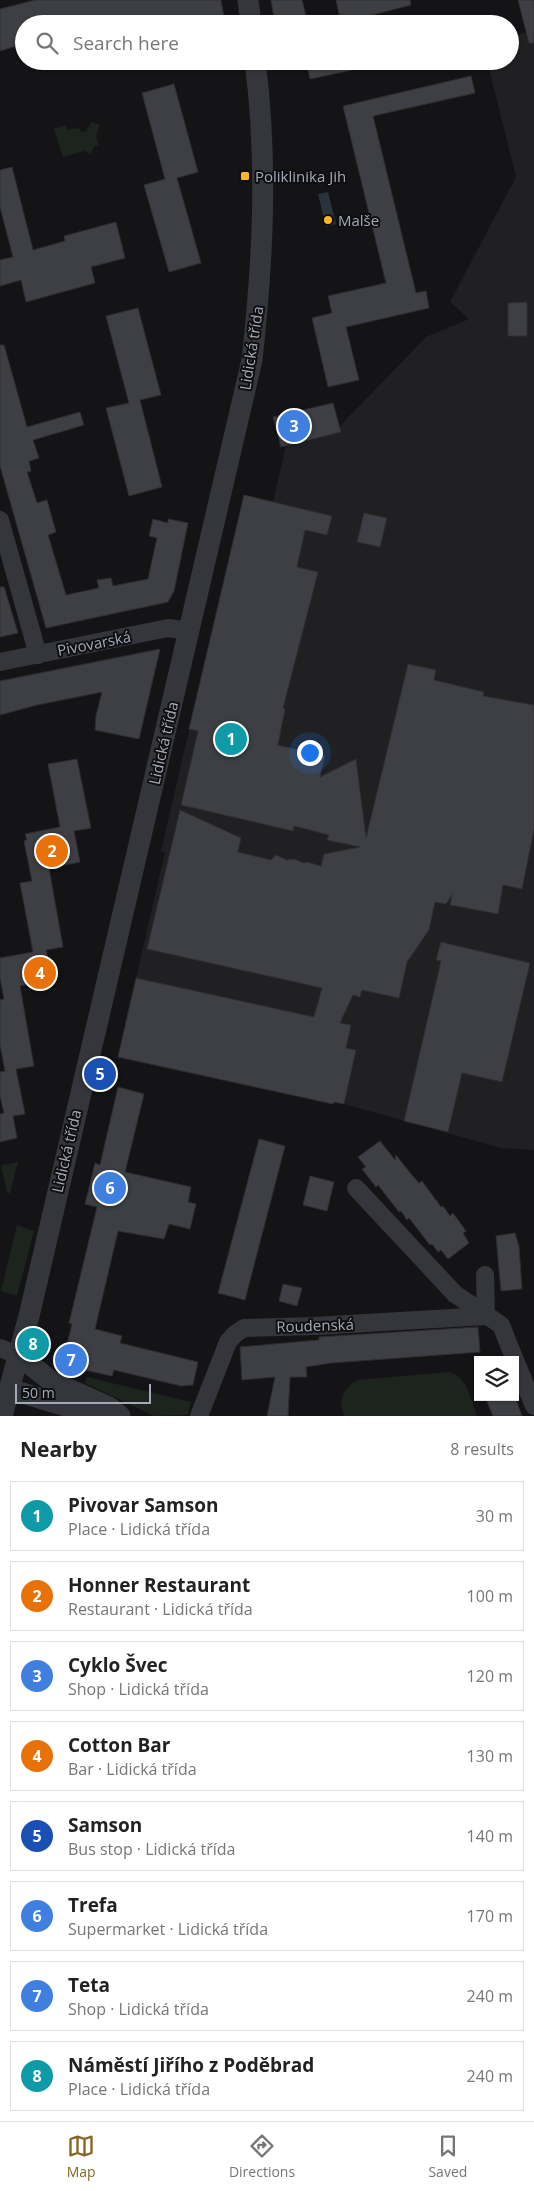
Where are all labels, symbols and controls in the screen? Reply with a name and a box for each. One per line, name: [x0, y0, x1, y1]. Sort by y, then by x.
search box: [15, 15, 519, 70]
icon: search: [33, 29, 61, 57]
text: Search here: [73, 30, 179, 56]
place label: Poliklinika Jih: [255, 166, 346, 186]
marker: Poliklinika Jih: [239, 170, 251, 182]
place label: Malše: [338, 210, 379, 230]
marker: Malše: [322, 214, 334, 226]
street label: Lidická třída: [235, 305, 267, 391]
pin: 3: [278, 407, 310, 445]
street label: Pivovarská: [55, 626, 133, 660]
street label: Lidická třída: [144, 700, 182, 786]
pin: 1: [215, 720, 247, 758]
your location: [297, 740, 323, 766]
pin: 2: [36, 832, 68, 870]
pin: 4: [24, 954, 56, 992]
pin: 5: [84, 1055, 116, 1093]
street label: Lidická třída: [47, 1108, 85, 1194]
pin: 6: [94, 1169, 126, 1207]
street label: Roudenská: [276, 1314, 354, 1336]
pin: 8: [17, 1325, 49, 1363]
pin: 7: [55, 1341, 87, 1379]
map controls: [474, 1356, 519, 1401]
button: layers: [474, 1356, 519, 1401]
scale bar: [15, 1381, 151, 1404]
text: 50 m: [22, 1383, 55, 1402]
text: Nearby: [20, 1435, 97, 1463]
text: 8 results: [450, 1438, 514, 1460]
text: Pivovar Samson: [68, 1492, 218, 1518]
text: 1: [32, 1505, 42, 1527]
text: 30 m: [476, 1505, 513, 1527]
text: Place · Lidická třída: [68, 1518, 210, 1540]
text: Honner Restaurant: [68, 1572, 250, 1598]
text: 2: [32, 1585, 42, 1607]
text: 100 m: [467, 1585, 513, 1607]
text: Restaurant · Lidická třída: [68, 1598, 253, 1620]
text: Cyklo Švec: [68, 1652, 167, 1678]
text: 3: [32, 1665, 42, 1687]
text: 120 m: [467, 1665, 513, 1687]
text: Shop · Lidická třída: [68, 1678, 209, 1700]
text: Cotton Bar: [68, 1732, 170, 1758]
text: 4: [32, 1745, 42, 1767]
text: 130 m: [467, 1745, 513, 1767]
text: Bar · Lidická třída: [68, 1758, 197, 1780]
text: Samson: [68, 1812, 142, 1838]
text: 5: [32, 1825, 42, 1847]
text: 140 m: [467, 1825, 513, 1847]
text: Bus stop · Lidická třída: [68, 1838, 235, 1860]
text: Trefa: [68, 1892, 118, 1918]
text: 6: [32, 1905, 42, 1927]
text: 170 m: [467, 1905, 513, 1927]
text: Supermarket · Lidická třída: [68, 1918, 268, 1940]
text: Teta: [68, 1972, 110, 1998]
text: 7: [32, 1985, 42, 2007]
text: 240 m: [467, 1985, 513, 2007]
text: Shop · Lidická třída: [68, 1998, 209, 2020]
text: Náměstí Jiřího z Poděbrad: [68, 2052, 314, 2078]
text: 8: [32, 2065, 42, 2087]
text: 240 m: [467, 2065, 513, 2087]
text: Place · Lidická třída: [68, 2078, 210, 2100]
tab: Map: [67, 2132, 96, 2181]
tab: Directions: [229, 2132, 295, 2181]
tab: Saved: [428, 2132, 467, 2181]

